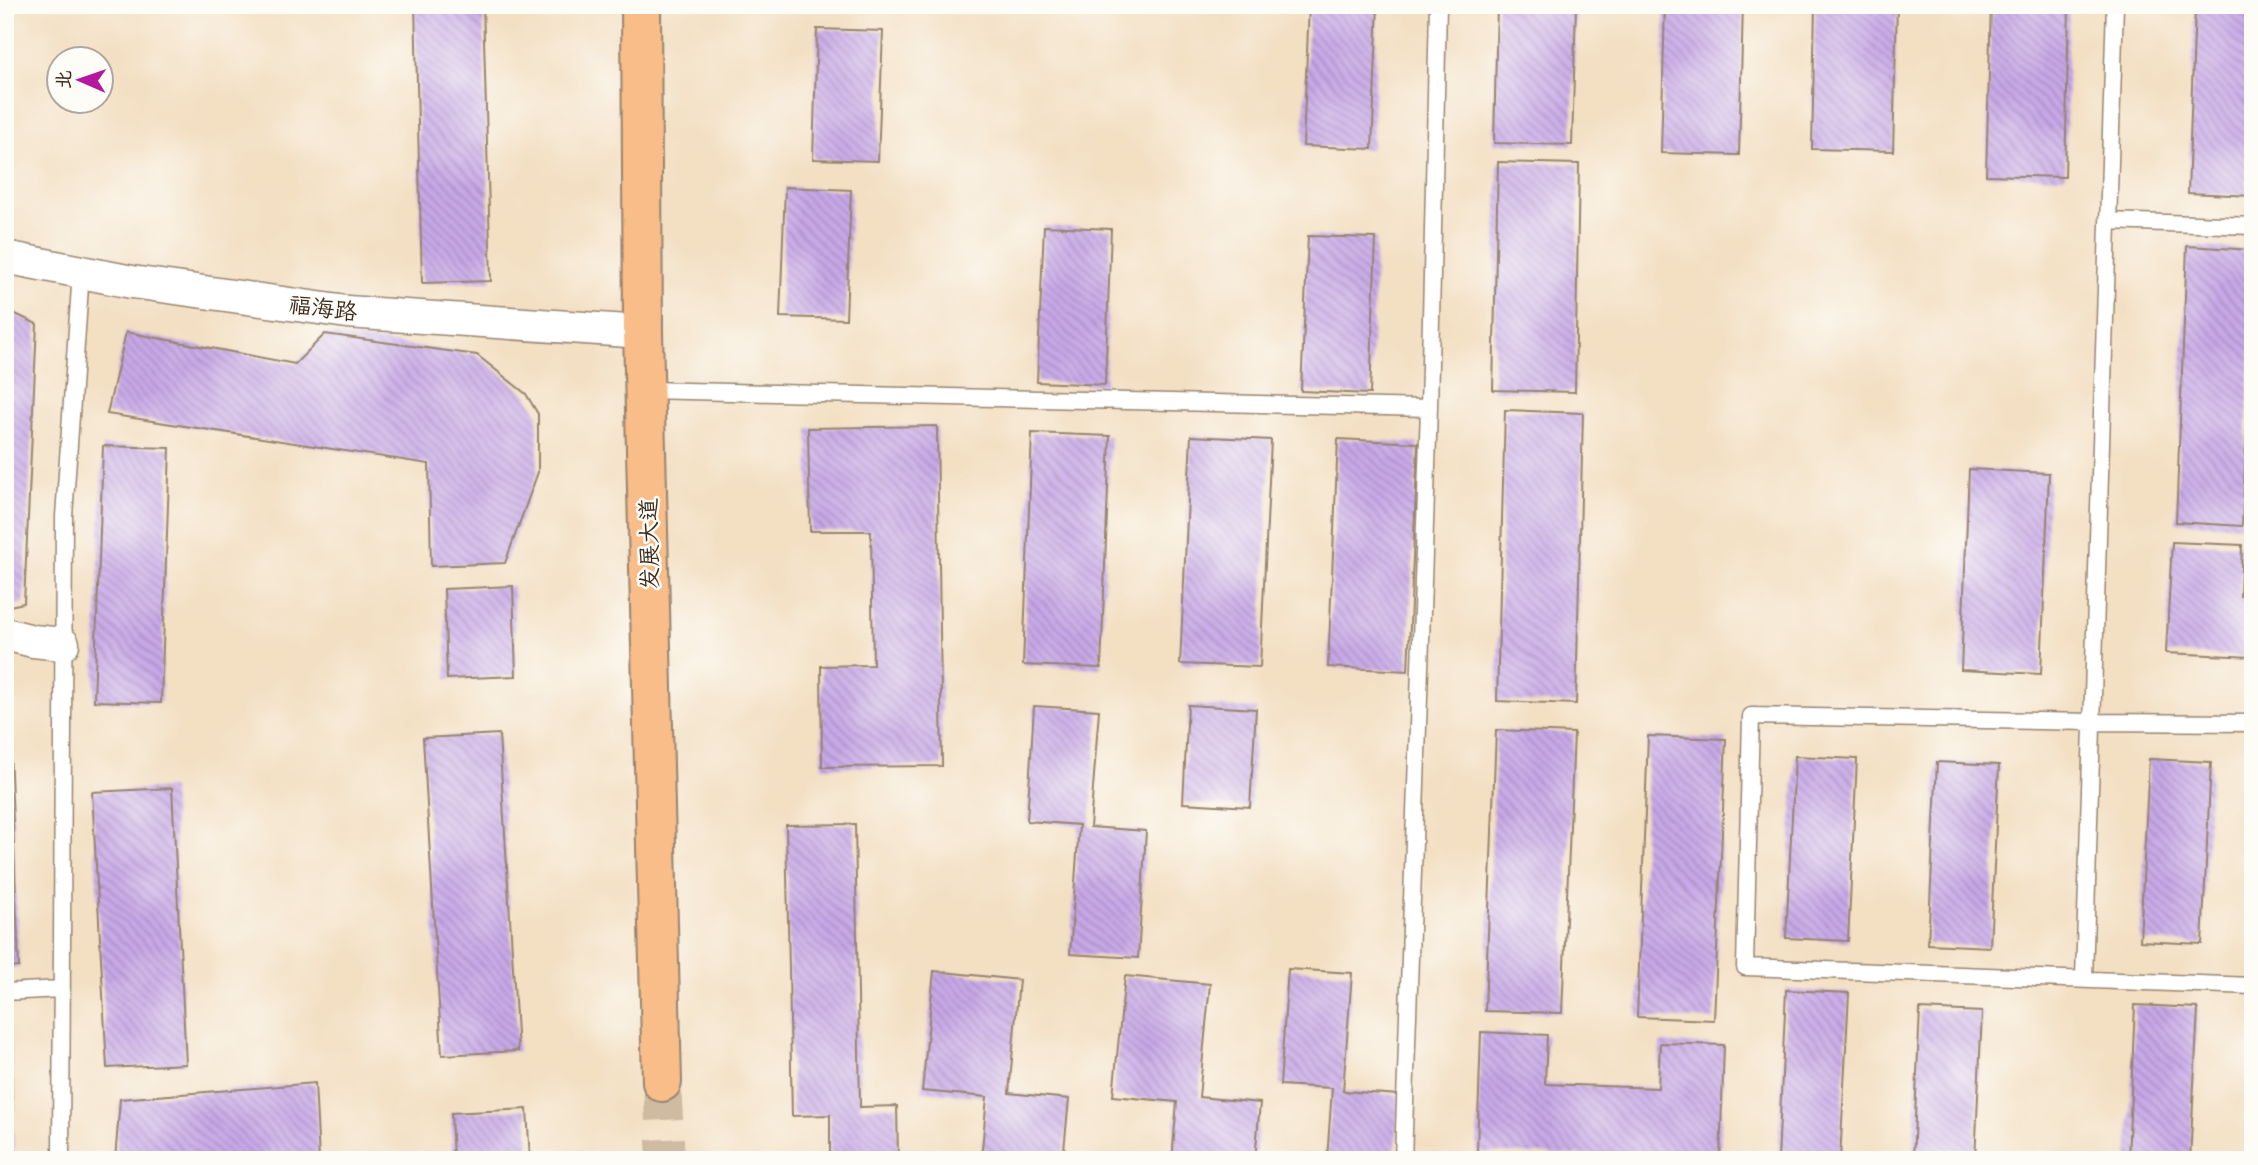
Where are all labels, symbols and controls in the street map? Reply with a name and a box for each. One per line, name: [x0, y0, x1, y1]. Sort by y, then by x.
north arrow: [46, 46, 116, 116]
text: 北: [48, 69, 76, 89]
street label: 福海路: [287, 285, 360, 328]
street label: 发展大道: [629, 498, 666, 590]

